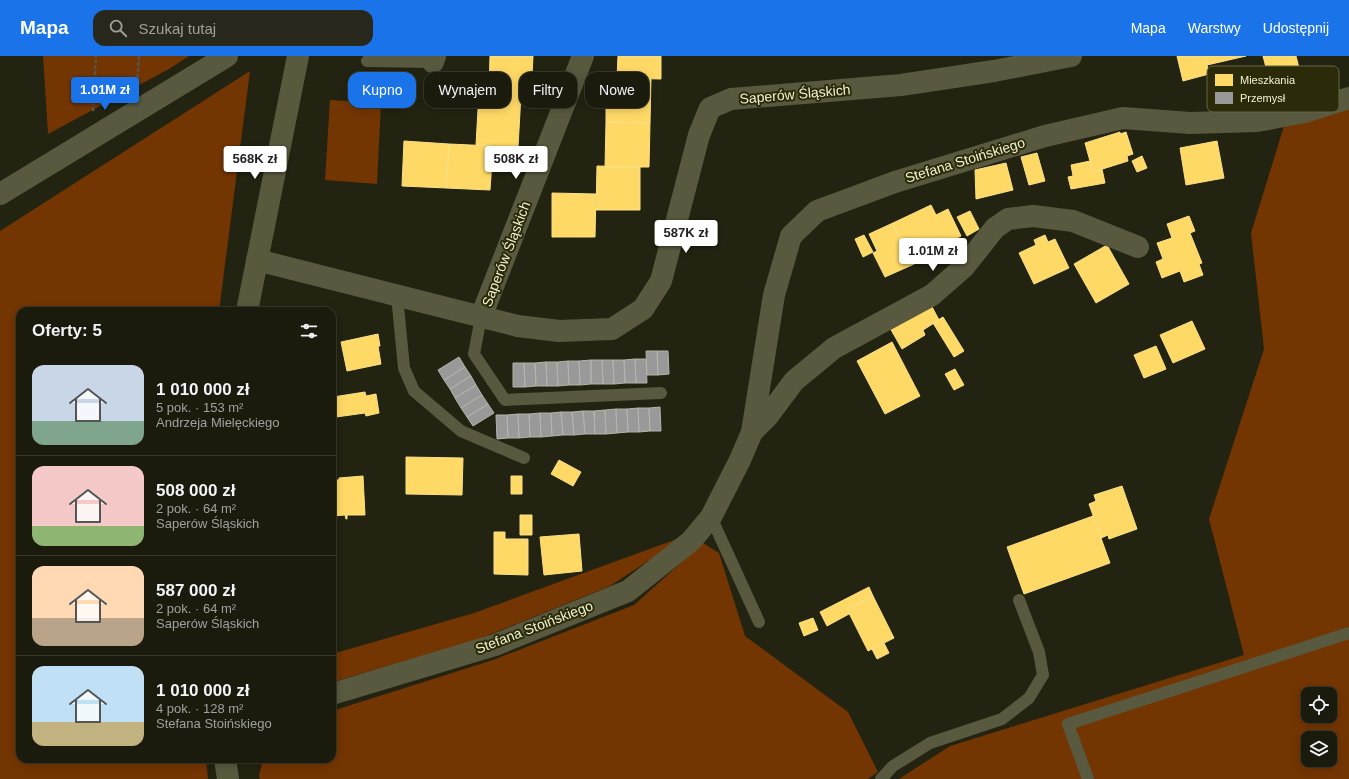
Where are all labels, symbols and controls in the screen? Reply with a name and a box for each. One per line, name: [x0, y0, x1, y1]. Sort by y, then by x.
search box: [93, 10, 373, 46]
text: Mapa: [20, 17, 69, 38]
icon: search: [107, 17, 129, 39]
text: Szukaj tutaj: [139, 20, 216, 37]
text: Mapa: [1131, 20, 1166, 36]
text: Warstwy: [1188, 20, 1241, 36]
text: Udostępnij: [1263, 20, 1329, 36]
legend: [1207, 66, 1339, 112]
chip: Kupno: [348, 72, 416, 108]
chip: Wynajem: [424, 72, 511, 108]
chip: Filtry: [519, 72, 577, 108]
chip: Nowe: [585, 72, 649, 108]
text: Mieszkania: [1240, 74, 1296, 86]
pin: 1.01M zł: [64, 77, 146, 111]
street label: Saperów Śląskich: [739, 80, 851, 107]
text: 1.01M zł: [80, 82, 130, 97]
text: Przemysł: [1240, 92, 1286, 104]
street label: Stefana Stoińskiego: [903, 134, 1027, 186]
pin: 568K zł: [218, 146, 292, 180]
pin: 508K zł: [479, 146, 553, 180]
text: 568K zł: [233, 151, 277, 166]
text: 508K zł: [494, 151, 538, 166]
street label: Saperów Śląskich: [478, 199, 533, 309]
pin: 587K zł: [649, 220, 723, 254]
text: 587K zł: [664, 225, 708, 240]
pin: 1.01M zł: [892, 238, 974, 272]
text: 1.01M zł: [908, 243, 958, 258]
icon: filters: [298, 320, 320, 342]
text: Oferty: 5: [32, 321, 102, 340]
text: 1 010 000 zł: [156, 380, 250, 399]
icon: home: [64, 381, 112, 429]
text: 5 pok. · 153 m²: [156, 400, 243, 415]
text: Andrzeja Mielęckiego: [156, 415, 280, 430]
text: 508 000 zł: [156, 481, 235, 500]
icon: home: [64, 482, 112, 530]
text: 2 pok. · 64 m²: [156, 501, 236, 516]
text: Saperów Śląskich: [156, 516, 259, 531]
text: 587 000 zł: [156, 581, 235, 600]
icon: home: [64, 582, 112, 630]
street label: Stefana Stoińskiego: [473, 597, 595, 657]
text: 2 pok. · 64 m²: [156, 601, 236, 616]
text: Saperów Śląskich: [156, 616, 259, 631]
text: 1 010 000 zł: [156, 681, 250, 700]
icon: home: [64, 682, 112, 730]
map controls: [1301, 687, 1337, 767]
button: locate: [1301, 687, 1337, 723]
text: 4 pok. · 128 m²: [156, 701, 243, 716]
text: Stefana Stoińskiego: [156, 716, 272, 731]
button: layers: [1301, 731, 1337, 767]

